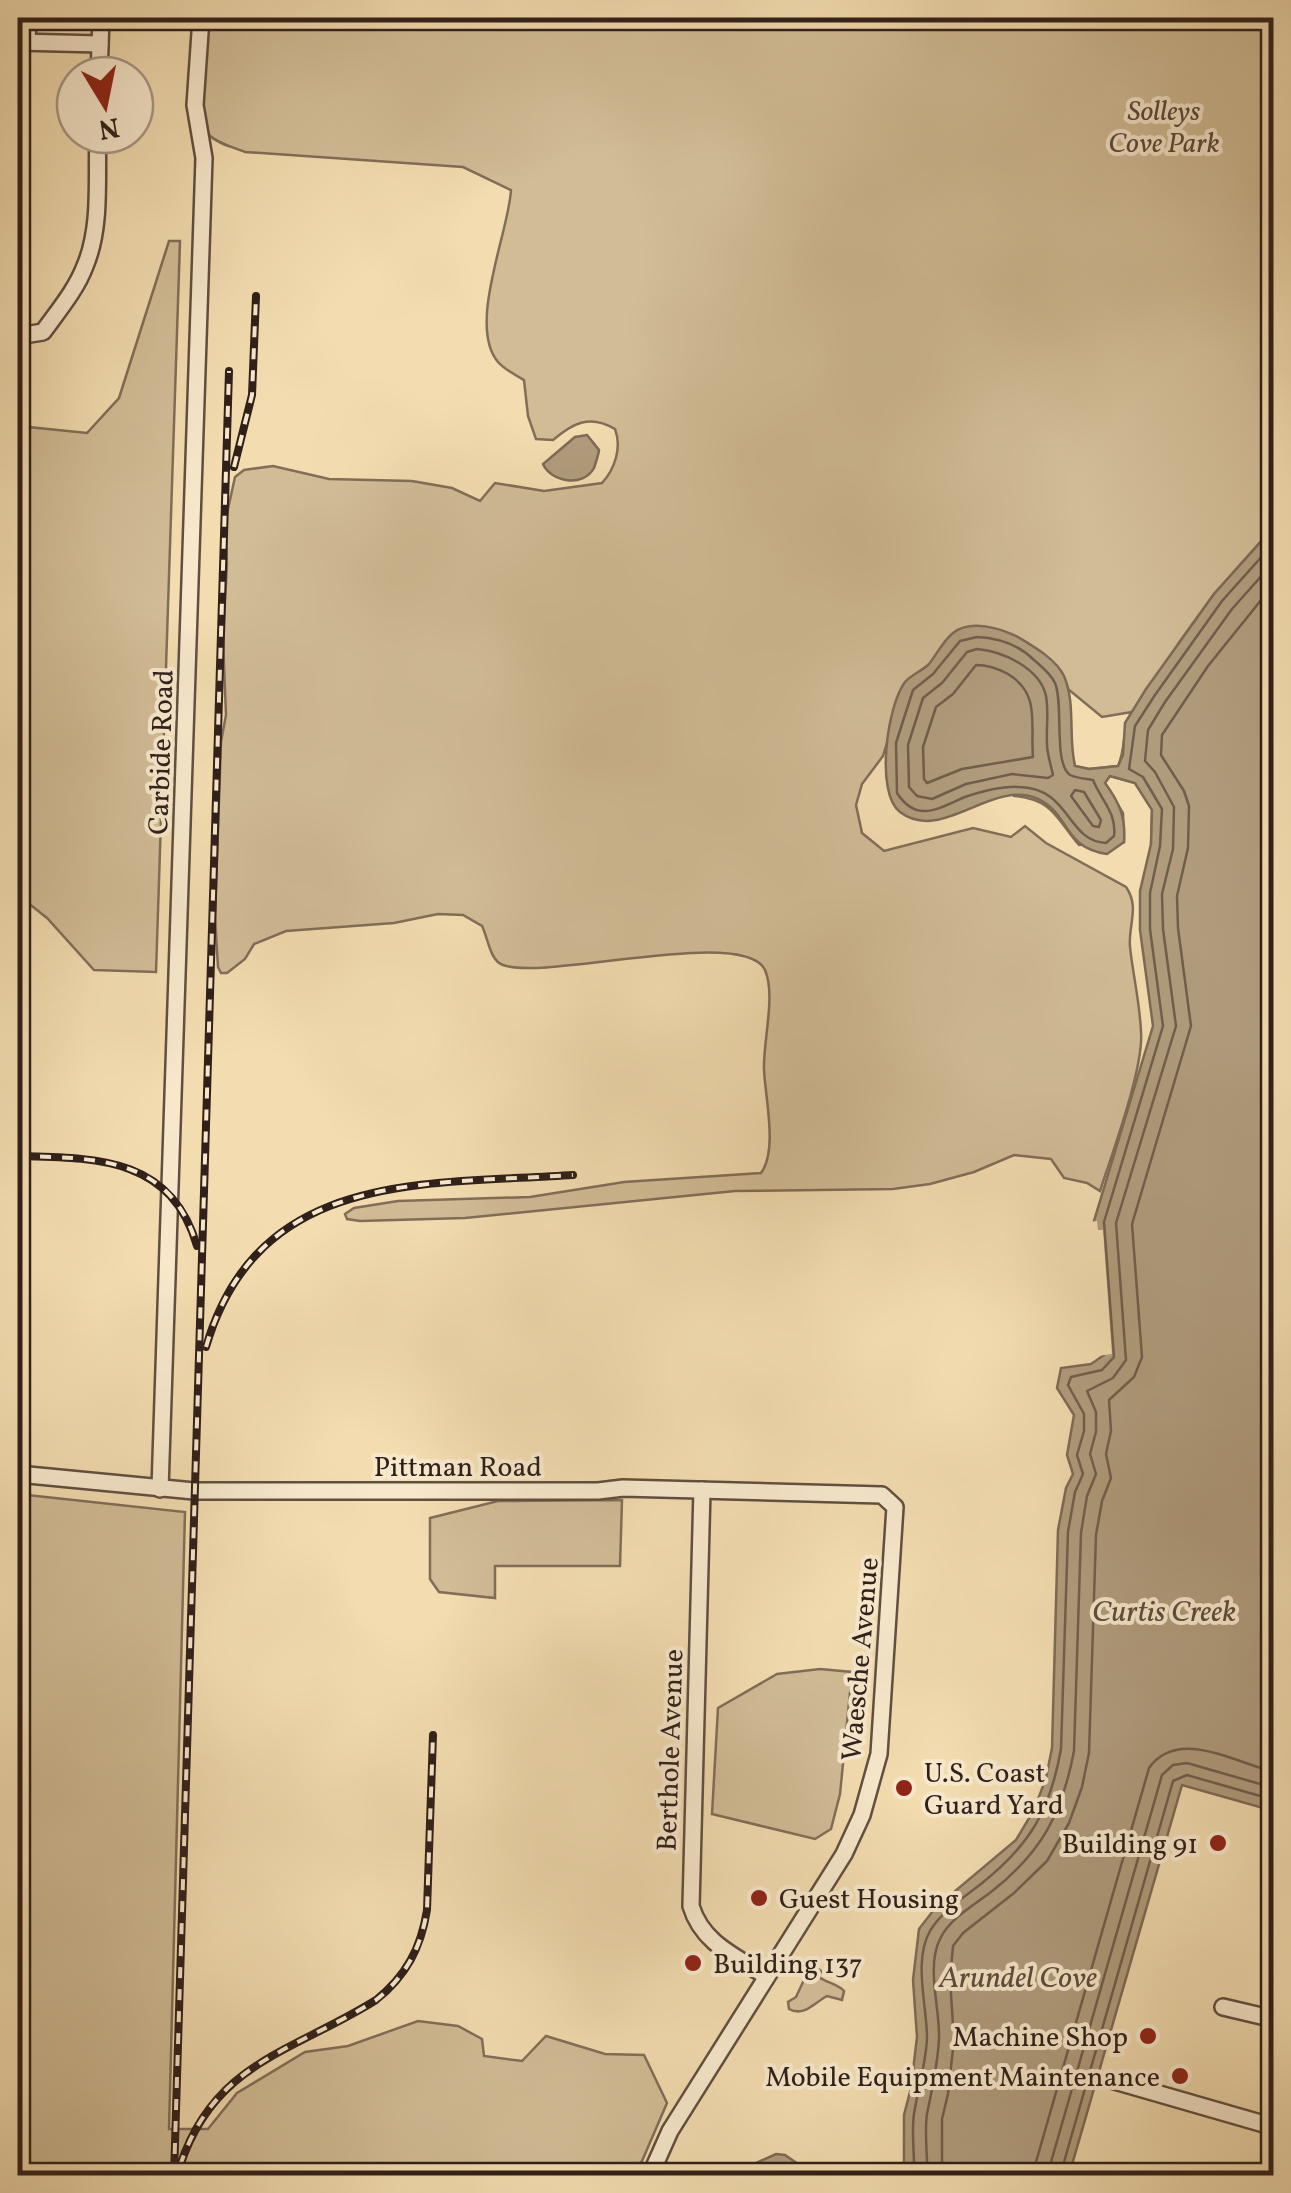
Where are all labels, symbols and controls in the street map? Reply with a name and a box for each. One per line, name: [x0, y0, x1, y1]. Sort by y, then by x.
north arrow: [55, 55, 155, 155]
park label: Solleys Cove Park: [1108, 93, 1220, 164]
text: N: [96, 106, 122, 148]
street label: Carbide Road: [140, 669, 185, 836]
street label: Pittman Road: [374, 1449, 542, 1488]
street label: Waesche Avenue: [833, 1556, 890, 1763]
water label: Curtis Creek: [1092, 1592, 1236, 1634]
street label: Berthole Avenue: [648, 1648, 695, 1852]
place label: U.S. Coast Guard Yard: [924, 1755, 1064, 1826]
marker: U.S. Coast Guard Yard: [893, 1777, 915, 1799]
place label: Building 91: [1062, 1826, 1198, 1865]
marker: Building 91: [1207, 1832, 1229, 1854]
place label: Guest Housing: [779, 1881, 959, 1920]
marker: Guest Housing: [748, 1887, 770, 1909]
place label: Building 137: [713, 1946, 863, 1985]
marker: Building 137: [682, 1952, 704, 1974]
water label: Arundel Cove: [938, 1958, 1097, 2000]
place label: Machine Shop: [952, 2019, 1128, 2058]
marker: Machine Shop: [1137, 2025, 1159, 2047]
place label: Mobile Equipment Maintenance: [765, 2059, 1160, 2098]
marker: Mobile Equipment Maintenance: [1169, 2065, 1191, 2087]

